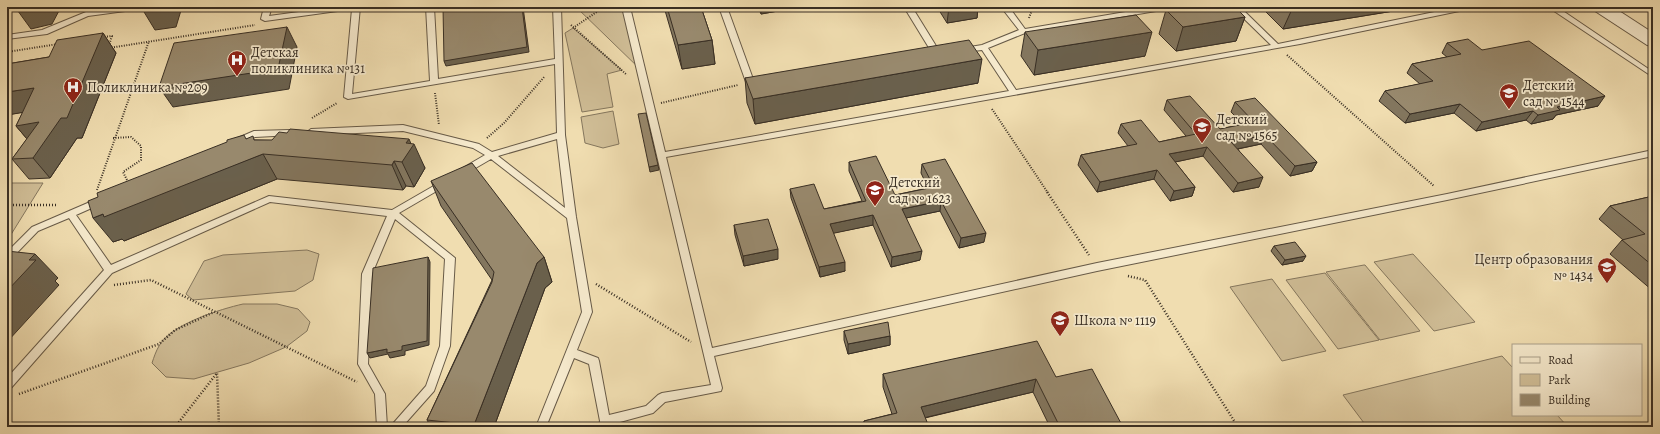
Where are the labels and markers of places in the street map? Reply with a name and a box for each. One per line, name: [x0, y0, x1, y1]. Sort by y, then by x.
place label: Детская поликлиника №131: [251, 43, 365, 78]
hospital icon: Детская поликлиника №131: [226, 49, 248, 77]
hospital icon: Поликлиника №209: [62, 76, 84, 104]
place label: Детский сад № 1544: [1523, 76, 1585, 111]
place label: Поликлиника №209: [87, 78, 208, 97]
school or university icon: Детский сад № 1544: [1498, 82, 1520, 110]
place label: Детский сад № 1565: [1216, 110, 1277, 145]
school or university icon: Детский сад № 1565: [1191, 116, 1213, 144]
place label: Детский сад № 1623: [889, 173, 951, 208]
school or university icon: Детский сад № 1623: [864, 179, 886, 207]
place label: Центр образования № 1434: [1475, 250, 1593, 285]
school or university icon: Центр образования № 1434: [1596, 256, 1618, 284]
school or university icon: Школа № 1119: [1049, 309, 1071, 337]
place label: Школа № 1119: [1074, 311, 1156, 330]

